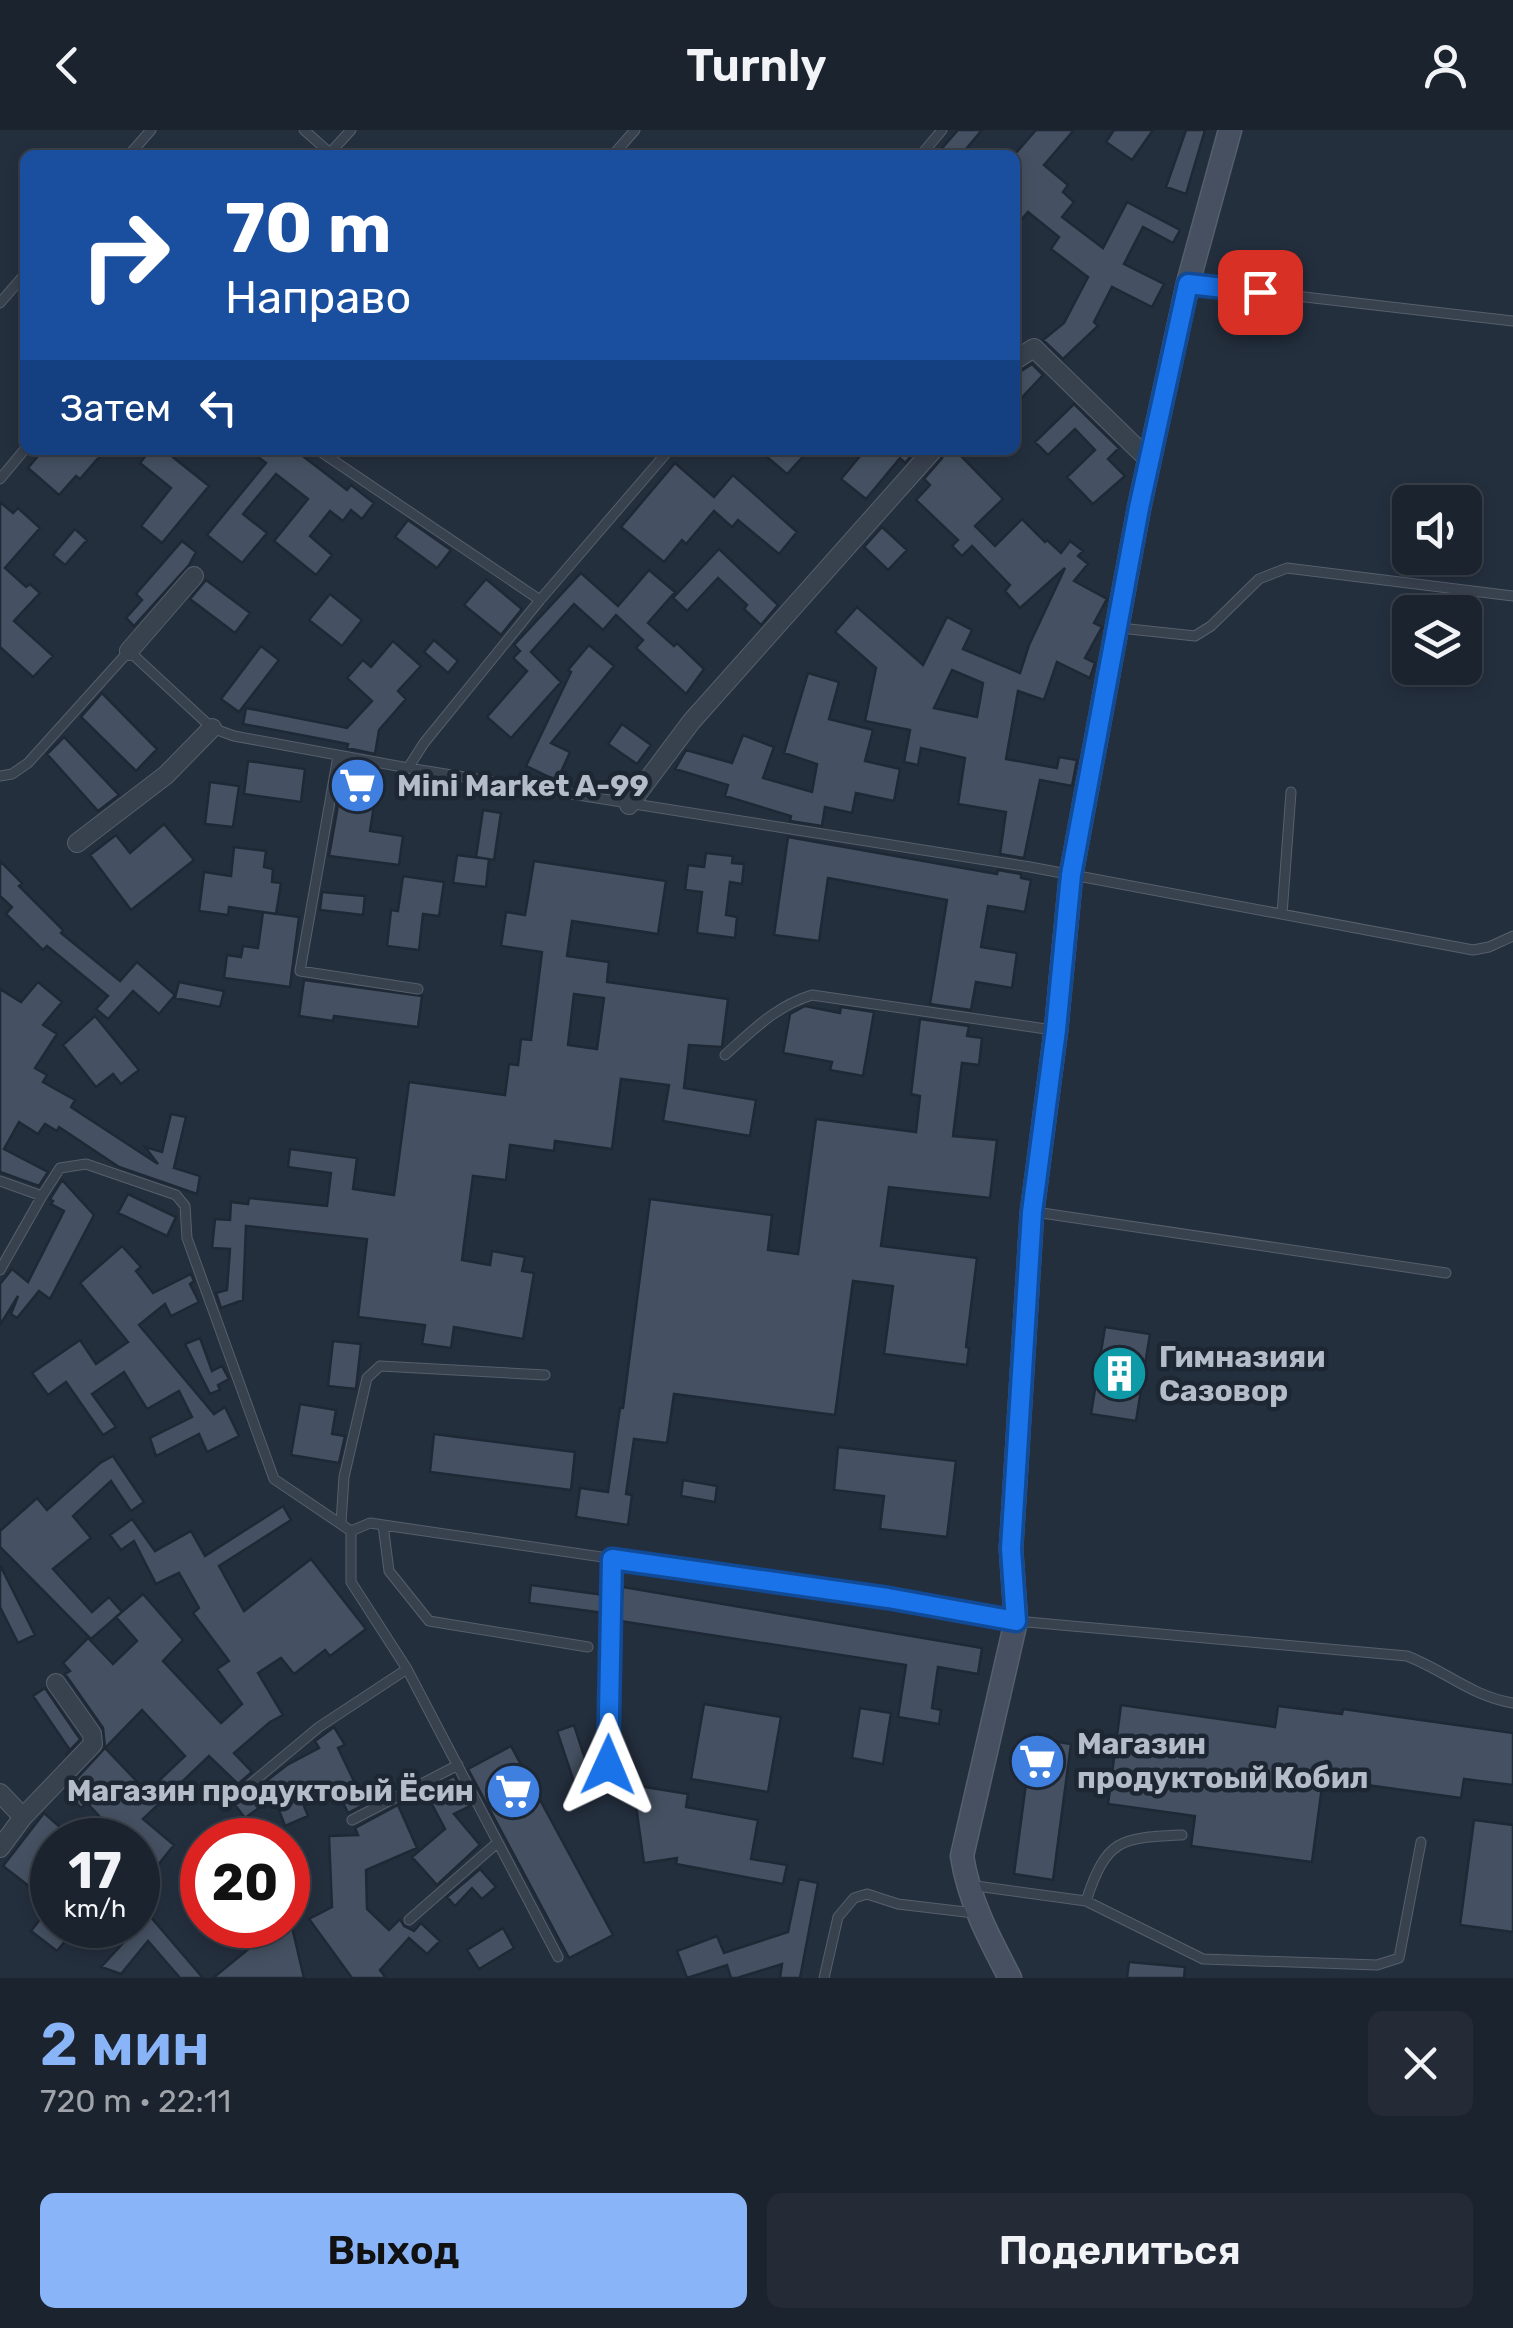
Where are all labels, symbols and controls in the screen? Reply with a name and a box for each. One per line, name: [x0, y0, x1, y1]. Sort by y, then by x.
icon: back: [40, 38, 95, 93]
icon: person: [1418, 38, 1473, 93]
text: Turnly: [686, 39, 827, 92]
text: 70 m: [225, 187, 392, 270]
icon: right: [60, 190, 190, 320]
pin: [1218, 250, 1303, 335]
icon: arrive: [1233, 265, 1288, 320]
text: Направо: [225, 271, 411, 324]
icon: left: [191, 380, 246, 435]
text: Затем: [60, 385, 171, 431]
map controls: [1392, 485, 1482, 685]
button: sound: [1392, 485, 1482, 575]
button: layers: [1392, 595, 1482, 685]
supermarket icon: Mini Market A-99: [328, 756, 388, 816]
place label: Mini Market A-99: [397, 768, 649, 804]
place label: Гимназияи Сазовор: [1159, 1339, 1325, 1409]
building icon: Гимназияи Сазовор: [1090, 1344, 1150, 1404]
position arrow: [556, 1713, 660, 1817]
place label: Магазин продуктоый Кобил: [1077, 1726, 1369, 1796]
supermarket icon: Магазин продуктоый Кобил: [1008, 1731, 1068, 1791]
supermarket icon: Магазин продуктоый Ёсин: [483, 1761, 543, 1821]
place label: Магазин продуктоый Ёсин: [67, 1773, 474, 1809]
speed limit sign: 20: [180, 1818, 310, 1948]
text: 17: [68, 1841, 122, 1901]
text: km/h: [64, 1894, 126, 1923]
text: 2 мин: [40, 2009, 210, 2080]
button: close: [1368, 2011, 1473, 2116]
text: 720 m · 22:11: [40, 2082, 231, 2120]
button: Выход: [40, 2193, 747, 2308]
button: Поделиться: [767, 2193, 1473, 2308]

